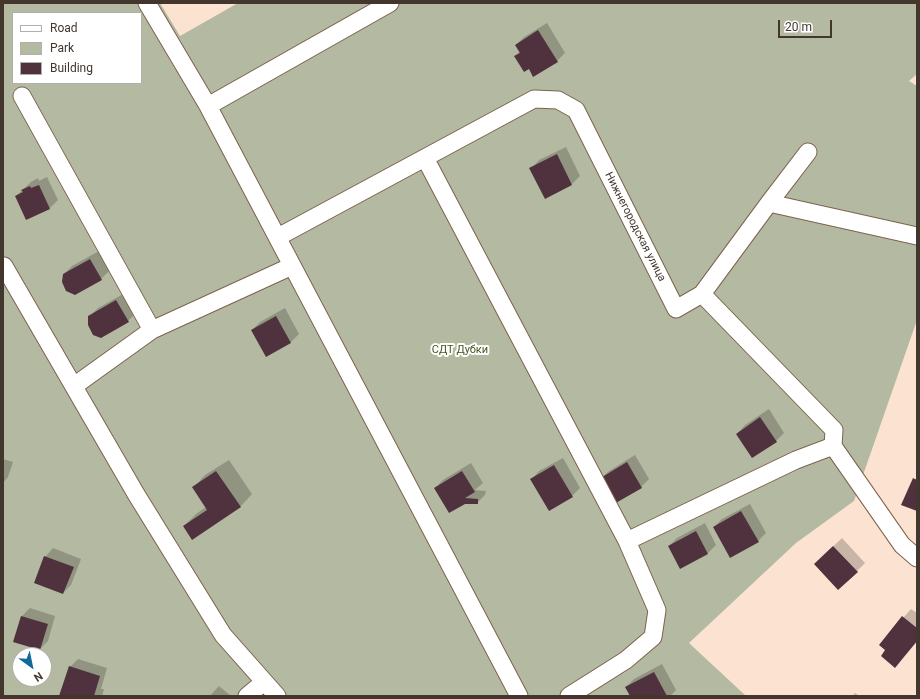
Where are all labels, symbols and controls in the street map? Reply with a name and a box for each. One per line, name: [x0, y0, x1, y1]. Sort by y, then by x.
legend: [12, 12, 142, 84]
scale bar: [780, 12, 834, 38]
text: 20 m: [785, 20, 812, 34]
text: Road: [50, 21, 78, 35]
text: Park: [50, 41, 74, 55]
text: Building: [50, 61, 93, 75]
street label: Нижнегородская улица: [602, 170, 668, 284]
park label: СДТ Дубки: [432, 343, 488, 357]
north arrow: [12, 647, 52, 687]
text: N: [31, 669, 45, 684]

